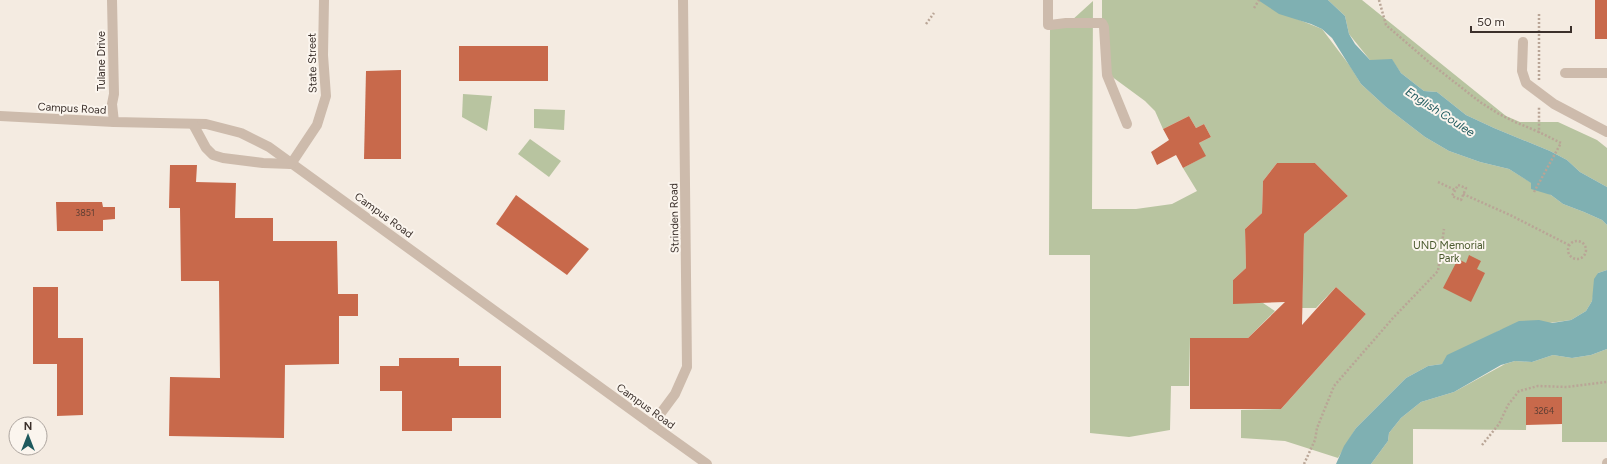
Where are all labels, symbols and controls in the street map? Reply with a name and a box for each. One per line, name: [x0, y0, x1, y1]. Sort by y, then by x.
scale bar: [1471, 8, 1571, 34]
text: 50 m: [1477, 15, 1505, 29]
street label: Tulane Drive: [95, 31, 108, 91]
street label: State Street: [305, 33, 320, 93]
water label: English Coulee: [1403, 84, 1478, 140]
street label: Campus Road: [37, 100, 107, 117]
street label: Strinden Road: [667, 183, 682, 253]
street label: Campus Road: [352, 190, 415, 241]
house number: 3851: [75, 207, 95, 218]
park label: UND Memorial Park: [1413, 239, 1485, 265]
street label: Campus Road: [614, 381, 677, 432]
house number: 3264: [1534, 405, 1555, 416]
north arrow: [8, 416, 48, 456]
text: N: [24, 420, 32, 433]

